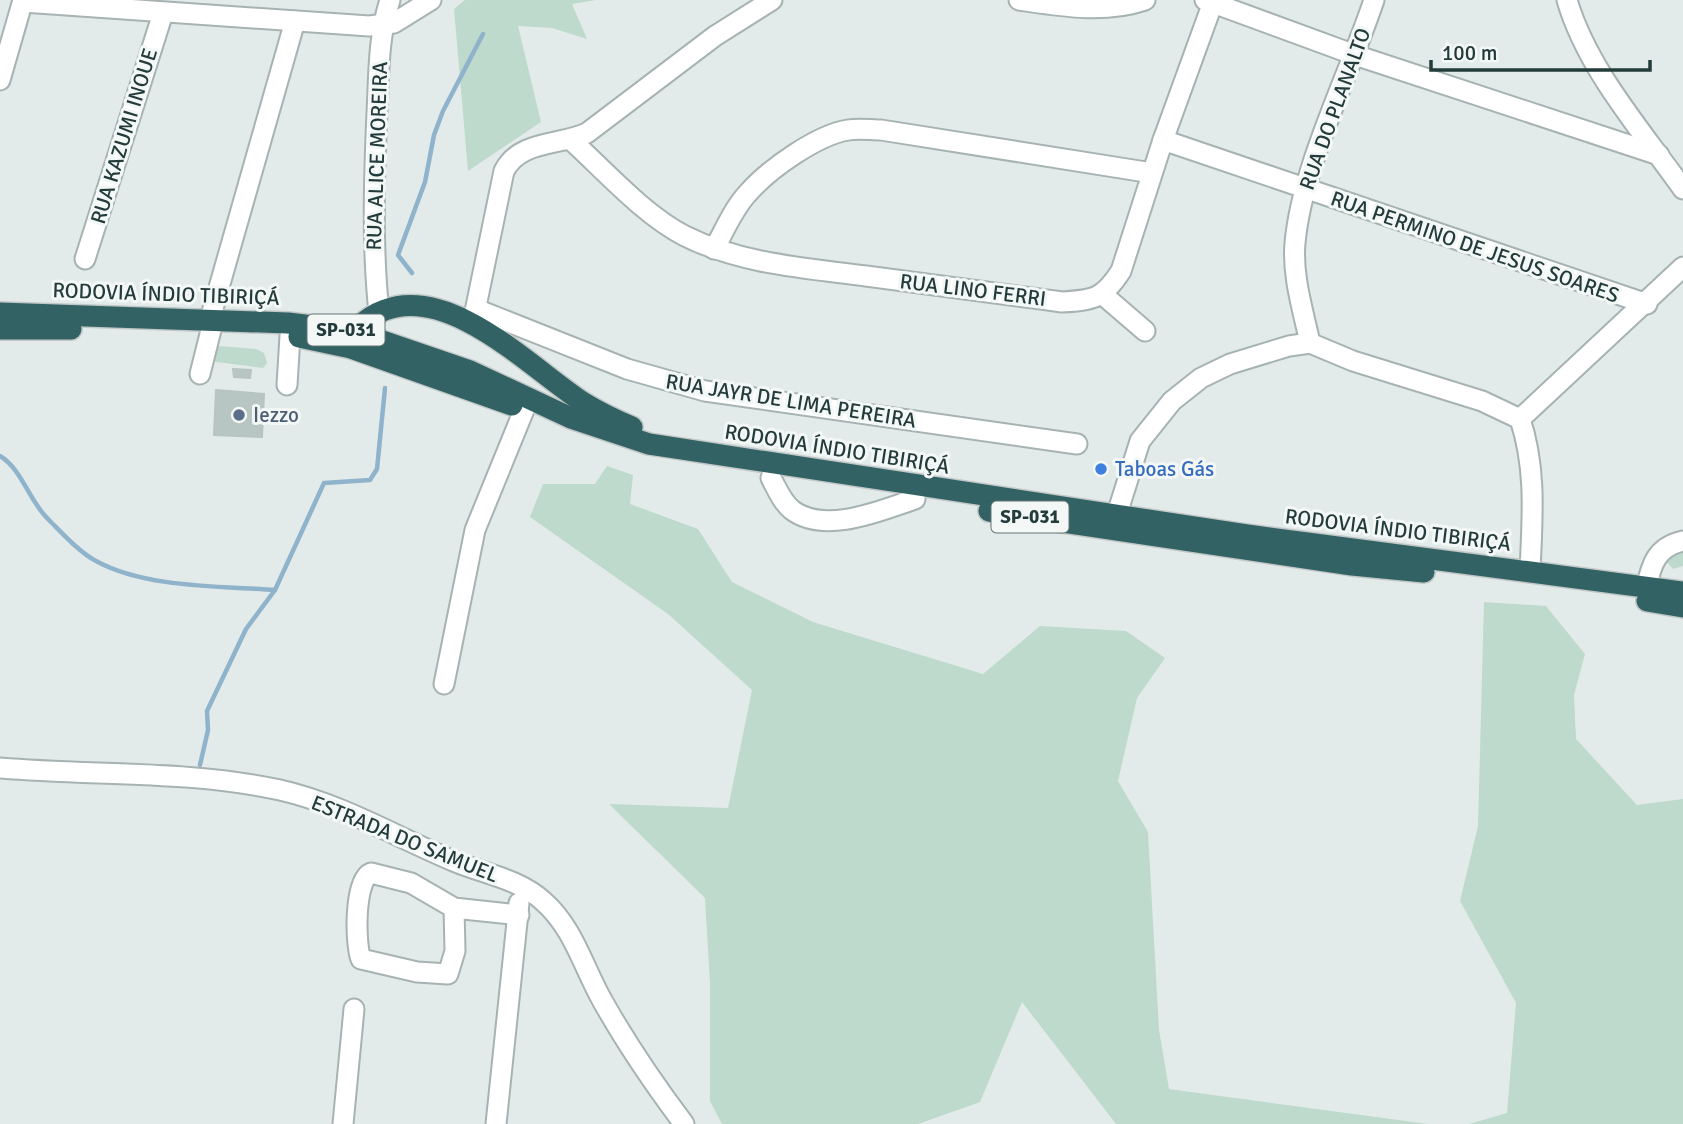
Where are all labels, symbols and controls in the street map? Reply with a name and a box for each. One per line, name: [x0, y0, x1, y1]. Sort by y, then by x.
street label: RUA DO PLANALTO: [1294, 25, 1376, 193]
scale bar: [1431, 28, 1650, 72]
text: 100 m: [1442, 40, 1497, 66]
street label: RUA KAZUMI INOUE: [85, 45, 163, 227]
street label: RUA ALICE MOREIRA: [361, 61, 393, 251]
street label: RUA PERMINO DE JESUS SOARES: [1327, 185, 1623, 309]
street label: RUA LINO FERRI: [898, 268, 1048, 312]
street label: RODOVIA ÍNDIO TIBIRIÇÁ: [52, 277, 280, 311]
road number: SP-031: [308, 314, 384, 346]
street label: RUA JAYR DE LIMA PEREIRA: [664, 368, 918, 434]
place label: Iezzo: [253, 402, 299, 428]
marker: Iezzo: [231, 407, 247, 423]
street label: RODOVIA ÍNDIO TIBIRIÇÁ: [723, 418, 951, 480]
place label: Taboas Gás: [1115, 456, 1214, 482]
marker: Taboas Gás: [1093, 461, 1109, 477]
road number: SP-031: [992, 502, 1068, 532]
street label: RODOVIA ÍNDIO TIBIRIÇÁ: [1284, 503, 1513, 557]
street label: ESTRADA DO SAMUEL: [308, 790, 503, 889]

